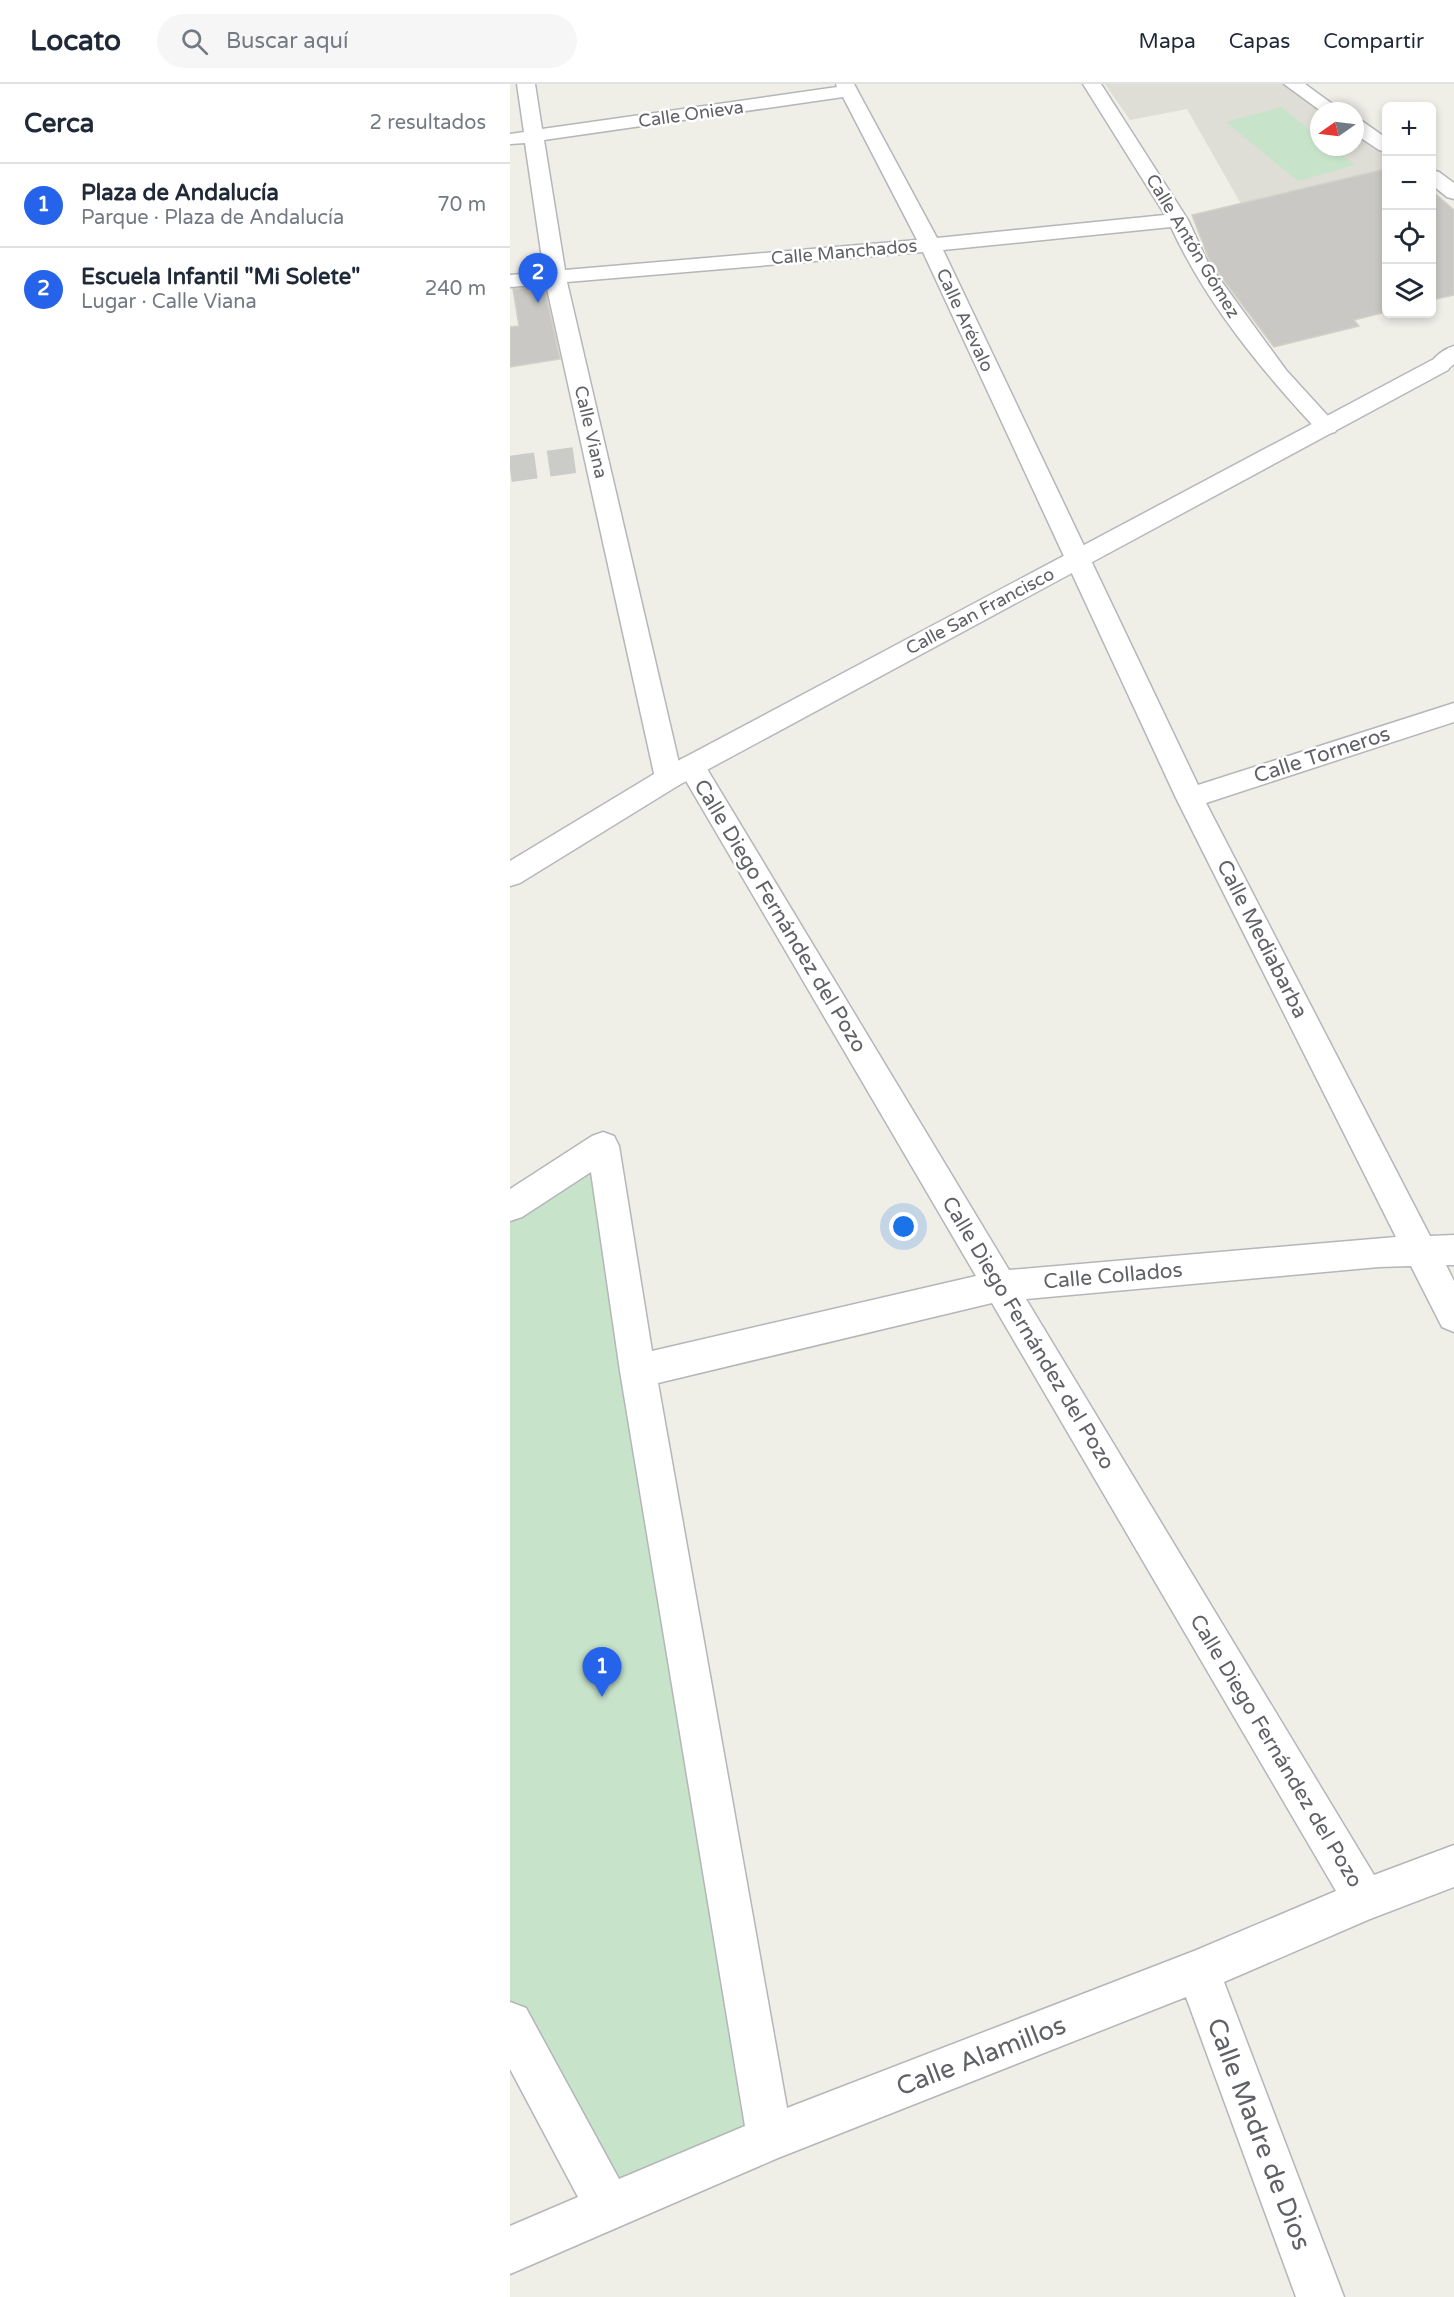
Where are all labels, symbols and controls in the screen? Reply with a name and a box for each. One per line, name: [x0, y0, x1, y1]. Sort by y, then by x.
search box: [157, 14, 577, 68]
text: Locato: [30, 24, 121, 58]
icon: search: [178, 25, 211, 58]
text: Buscar aquí: [226, 28, 348, 54]
text: Mapa: [1139, 29, 1196, 54]
text: Capas: [1229, 29, 1290, 54]
text: Compartir: [1323, 29, 1424, 54]
street label: Calle Onieva: [637, 96, 745, 132]
north arrow: [1310, 102, 1364, 156]
map controls: [1382, 102, 1436, 318]
button: +: [1382, 102, 1436, 156]
text: Cerca: [24, 108, 94, 139]
text: 2 resultados: [370, 111, 486, 135]
button: −: [1382, 156, 1436, 210]
street label: Calle Antón Gómez: [1141, 170, 1245, 322]
text: Plaza de Andalucía: [81, 180, 279, 206]
text: 1: [37, 193, 50, 217]
text: 70 m: [437, 193, 486, 217]
text: Parque · Plaza de Andalucía: [81, 206, 344, 230]
button: locate: [1382, 210, 1436, 264]
street label: Calle Manchados: [770, 235, 918, 269]
pin: 2: [519, 254, 558, 303]
text: Escuela Infantil "Mi Solete": [81, 264, 360, 290]
button: layers: [1382, 264, 1436, 318]
street label: Calle Arévalo: [931, 265, 999, 375]
text: 2: [37, 277, 50, 301]
text: 240 m: [425, 277, 486, 301]
text: Lugar · Calle Viana: [81, 290, 257, 314]
street label: Calle Viana: [570, 384, 612, 480]
street label: Calle San Francisco: [902, 563, 1058, 659]
street label: Calle Torneros: [1251, 721, 1393, 789]
street label: Calle Diego Fernández del Pozo: [688, 775, 872, 1057]
street label: Calle Mediabarba: [1211, 856, 1313, 1022]
street label: Calle Diego Fernández del Pozo: [936, 1192, 1120, 1474]
your location: [889, 1212, 918, 1241]
street label: Calle Collados: [1042, 1257, 1184, 1295]
street label: Calle Diego Fernández del Pozo: [1184, 1610, 1368, 1892]
pin: 1: [582, 1648, 622, 1697]
street label: Calle Alamillos: [892, 2009, 1070, 2103]
street label: Calle Madre de Dios: [1200, 2014, 1318, 2254]

